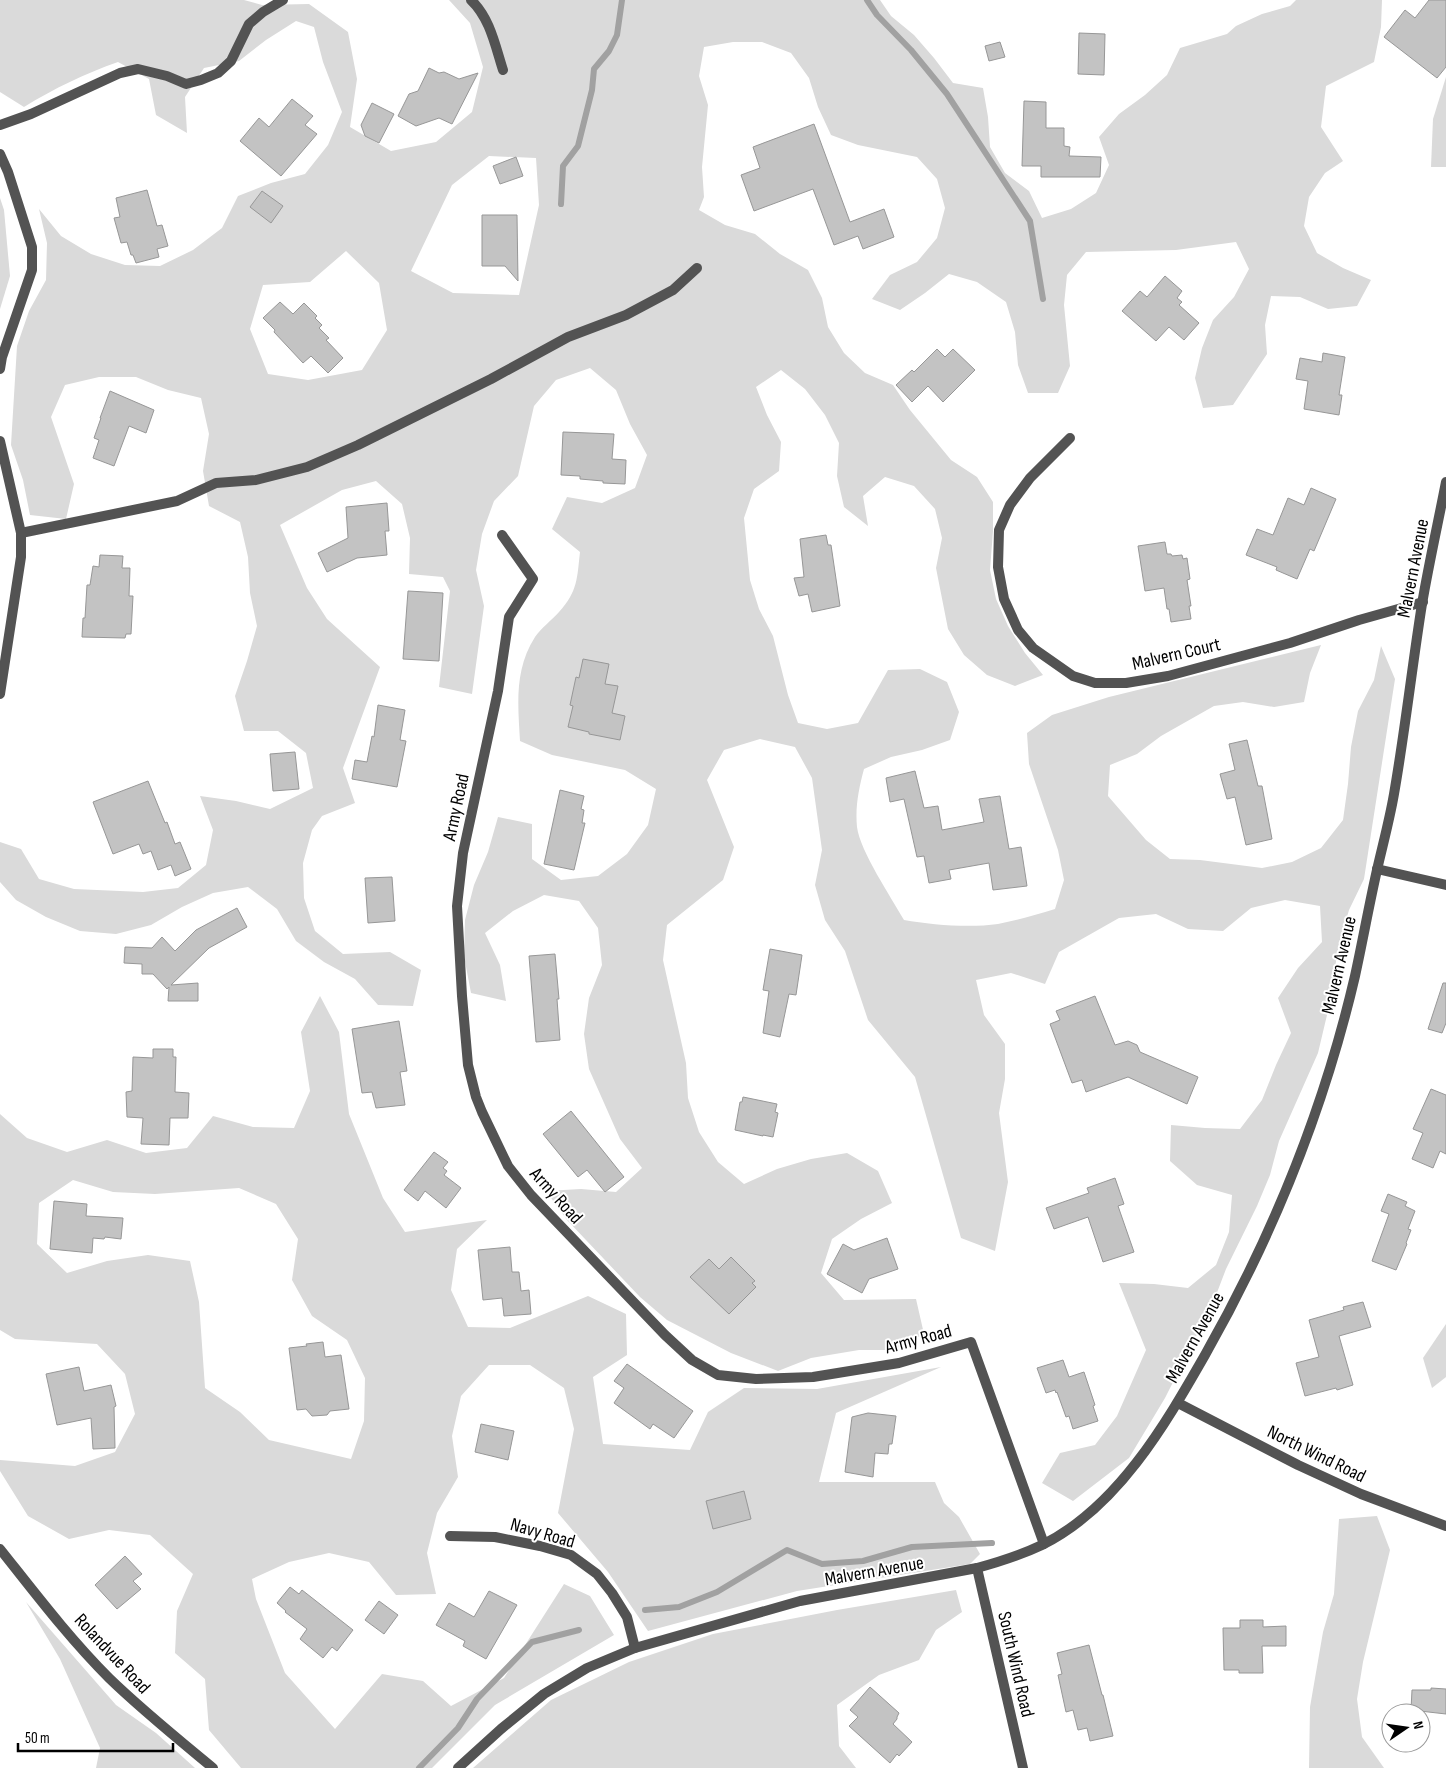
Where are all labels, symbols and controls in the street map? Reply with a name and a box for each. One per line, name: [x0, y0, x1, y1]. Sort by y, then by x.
street label: Malvern Avenue: [1393, 517, 1434, 620]
street label: Malvern Court: [1130, 633, 1223, 676]
street label: Army Road: [438, 772, 475, 844]
street label: Malvern Avenue: [1317, 914, 1362, 1017]
street label: Army Road: [524, 1162, 587, 1229]
street label: Malvern Avenue: [1161, 1288, 1230, 1387]
street label: Army Road: [882, 1320, 954, 1360]
street label: North Wind Road: [1263, 1421, 1369, 1488]
street label: Navy Road: [508, 1513, 578, 1554]
street label: Malvern Avenue: [823, 1551, 926, 1591]
street label: Rolandvue Road: [69, 1609, 155, 1699]
street label: South Wind Road: [992, 1609, 1039, 1719]
north arrow: [1381, 1703, 1431, 1753]
scale bar: [18, 1720, 172, 1752]
text: N: [1409, 1720, 1427, 1731]
text: 50 m: [25, 1729, 50, 1748]

